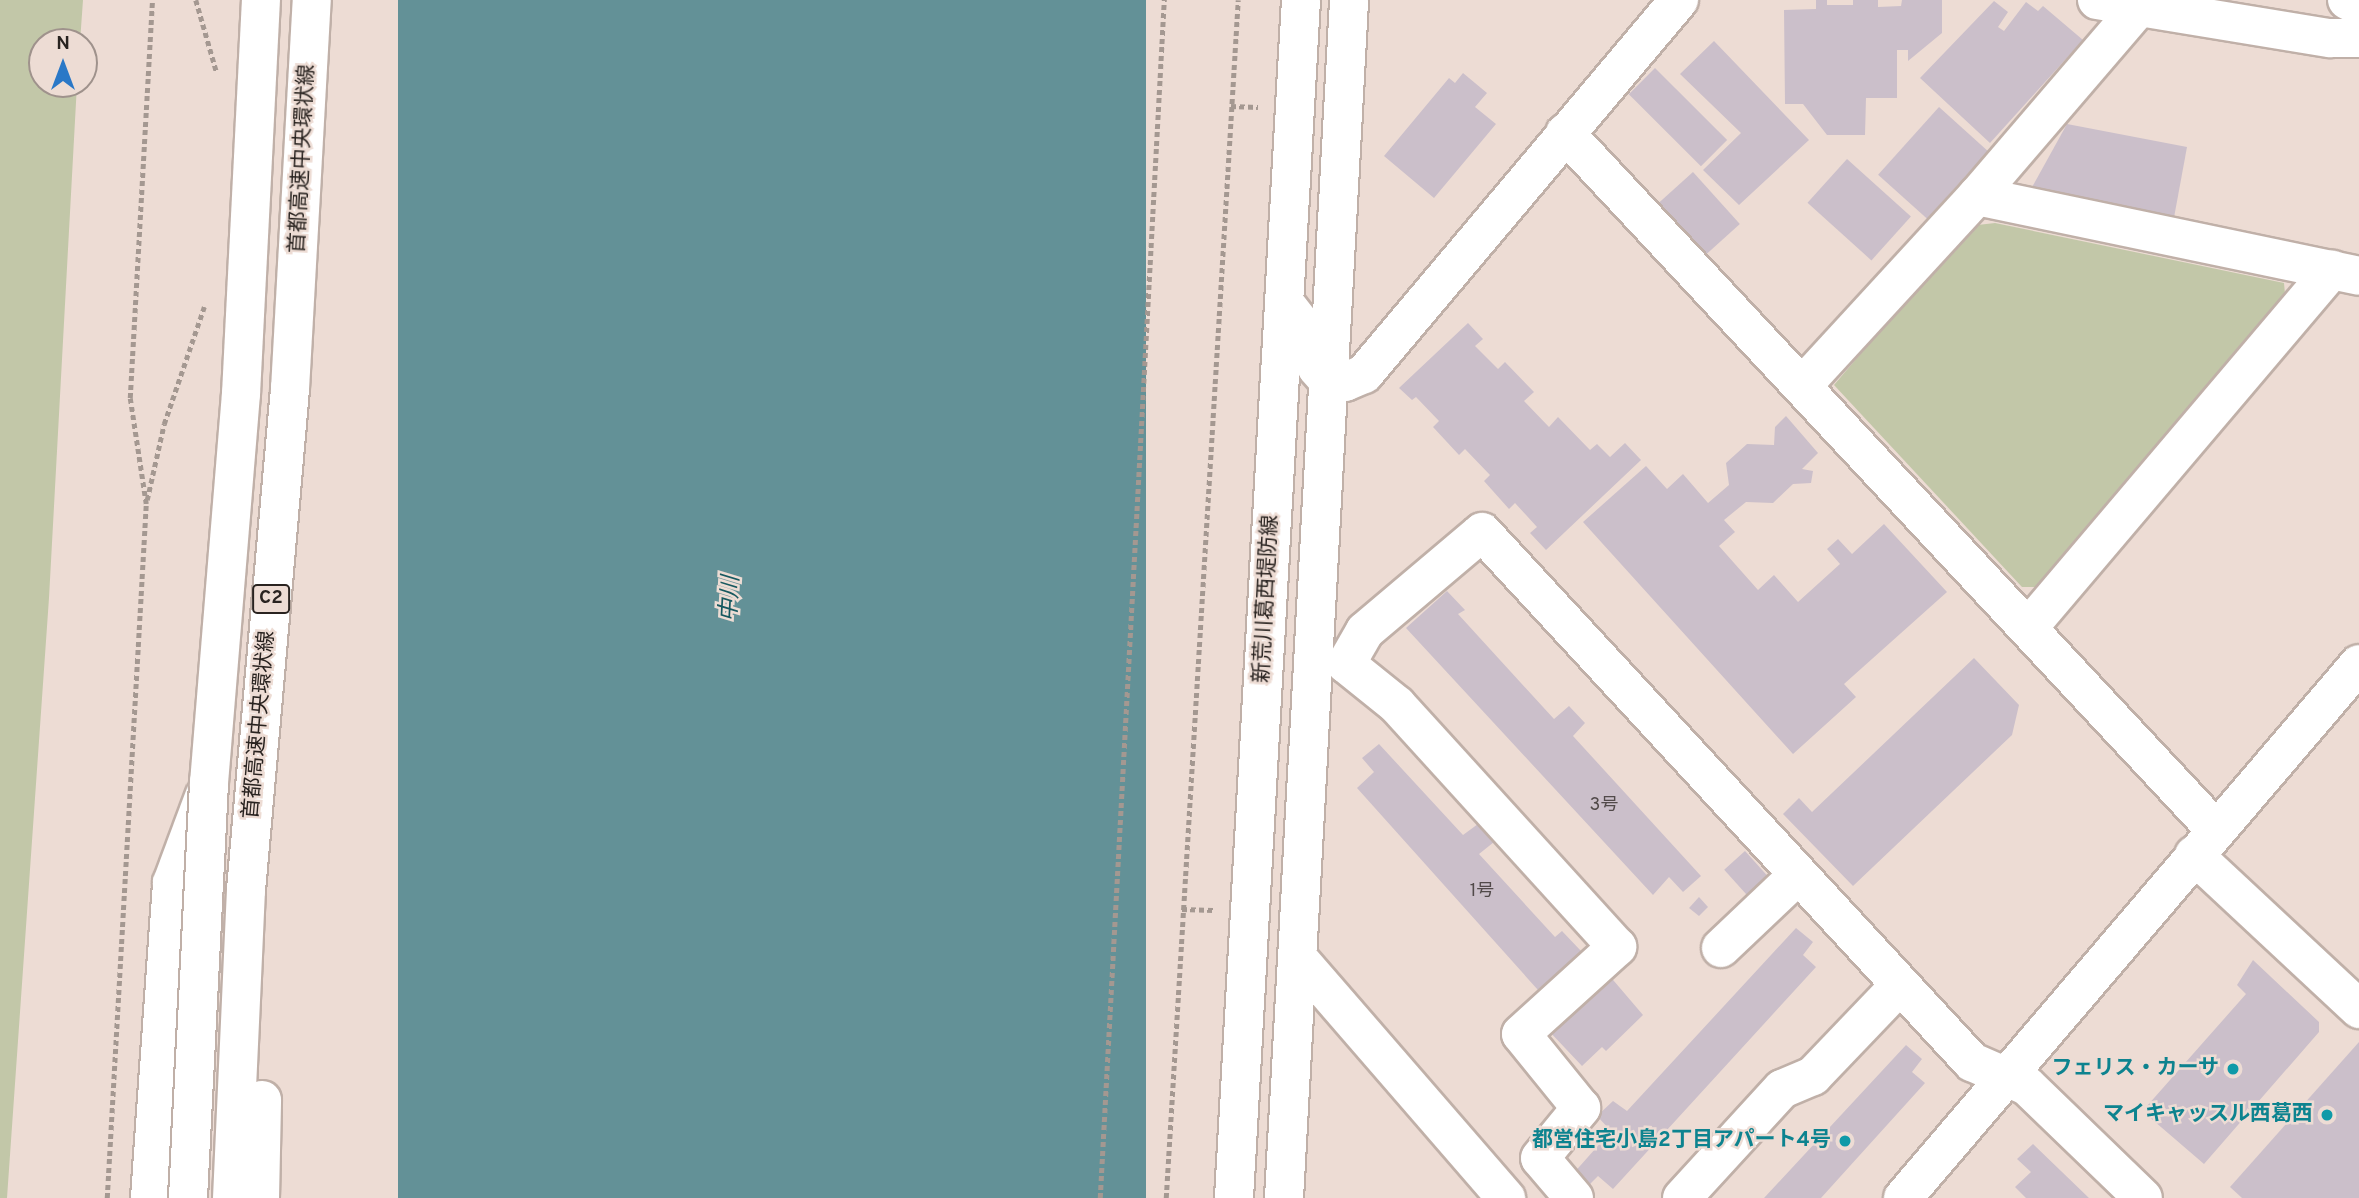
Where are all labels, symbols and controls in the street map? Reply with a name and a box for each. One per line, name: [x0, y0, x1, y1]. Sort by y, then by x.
north arrow: [28, 28, 98, 98]
text: N: [56, 32, 70, 56]
street label: 首都高速中央環状線: [285, 64, 321, 254]
street label: 新荒川葛西堤防線: [1250, 514, 1284, 684]
water label: 中川: [717, 575, 747, 623]
road number: C2: [252, 584, 290, 614]
street label: 首都高速中央環状線: [239, 630, 281, 820]
house number: 3号: [1590, 795, 1618, 817]
house number: 1号: [1470, 881, 1494, 903]
place label: フェリス・カーサ: [2051, 1056, 2219, 1082]
marker: フェリス・カーサ: [2225, 1061, 2241, 1077]
place label: マイキャッスル西葛西: [2103, 1102, 2313, 1128]
marker: マイキャッスル西葛西: [2319, 1107, 2335, 1123]
place label: 都営住宅小島2丁目アパート4号: [1532, 1128, 1831, 1154]
marker: 都営住宅小島2丁目アパート4号: [1837, 1133, 1853, 1149]

